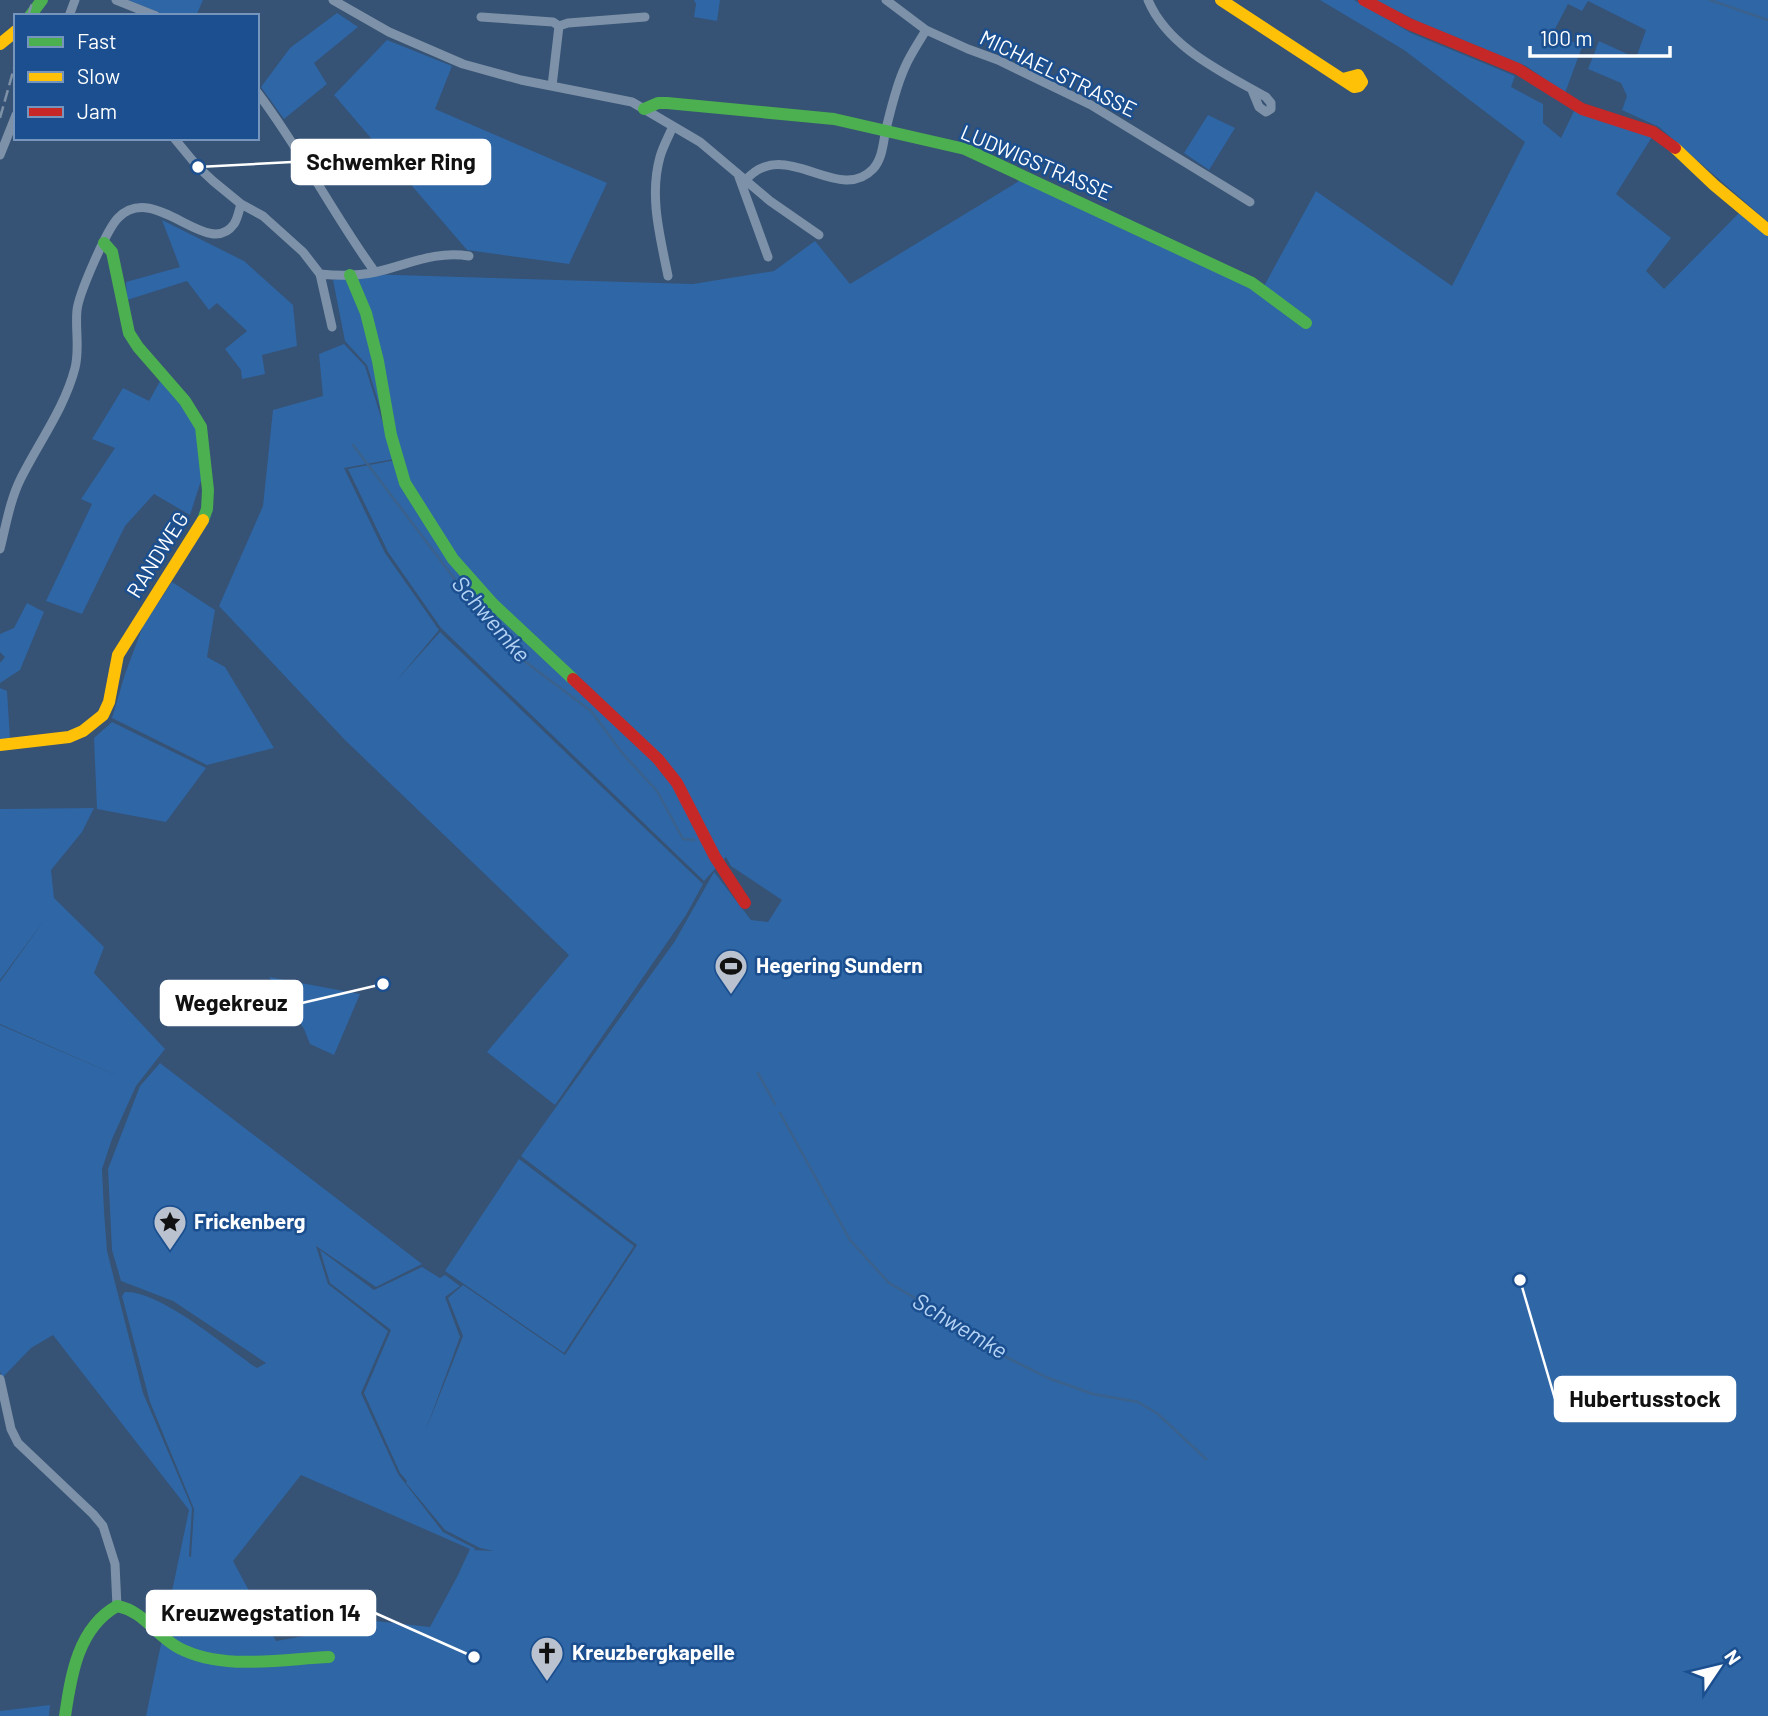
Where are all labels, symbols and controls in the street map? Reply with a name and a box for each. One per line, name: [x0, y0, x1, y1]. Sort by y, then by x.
legend: [14, 14, 259, 140]
scale bar: [1530, 14, 1670, 58]
street label: MICHAELSTRASSE: [976, 24, 1141, 121]
text: 100 m: [1540, 25, 1593, 50]
text: Fast: [77, 28, 117, 53]
text: Slow: [77, 63, 120, 88]
text: Jam: [77, 98, 117, 123]
street label: LUDWIGSTRASSE: [957, 119, 1116, 205]
callout: Schwemker Ring: [292, 140, 490, 184]
text: Schwemker Ring: [306, 147, 476, 175]
street label: RANDWEG: [121, 507, 193, 602]
water label: Schwemke: [447, 570, 537, 667]
sports icon: Hegering Sundern: [712, 947, 750, 996]
place label: Hegering Sundern: [756, 952, 923, 977]
callout: Wegekreuz: [161, 981, 302, 1025]
text: Wegekreuz: [174, 988, 288, 1016]
place icon: Frickenberg: [151, 1203, 189, 1252]
place label: Frickenberg: [194, 1208, 306, 1233]
water label: Schwemke: [908, 1286, 1013, 1364]
callout: Hubertusstock: [1555, 1377, 1735, 1421]
text: Hubertusstock: [1569, 1384, 1721, 1412]
callout: Kreuzwegstation 14: [147, 1591, 375, 1635]
text: Kreuzwegstation 14: [161, 1598, 361, 1626]
north arrow: [1684, 1632, 1754, 1702]
church icon: Kreuzbergkapelle: [528, 1634, 566, 1683]
place label: Kreuzbergkapelle: [572, 1639, 735, 1664]
text: N: [1720, 1645, 1746, 1669]

